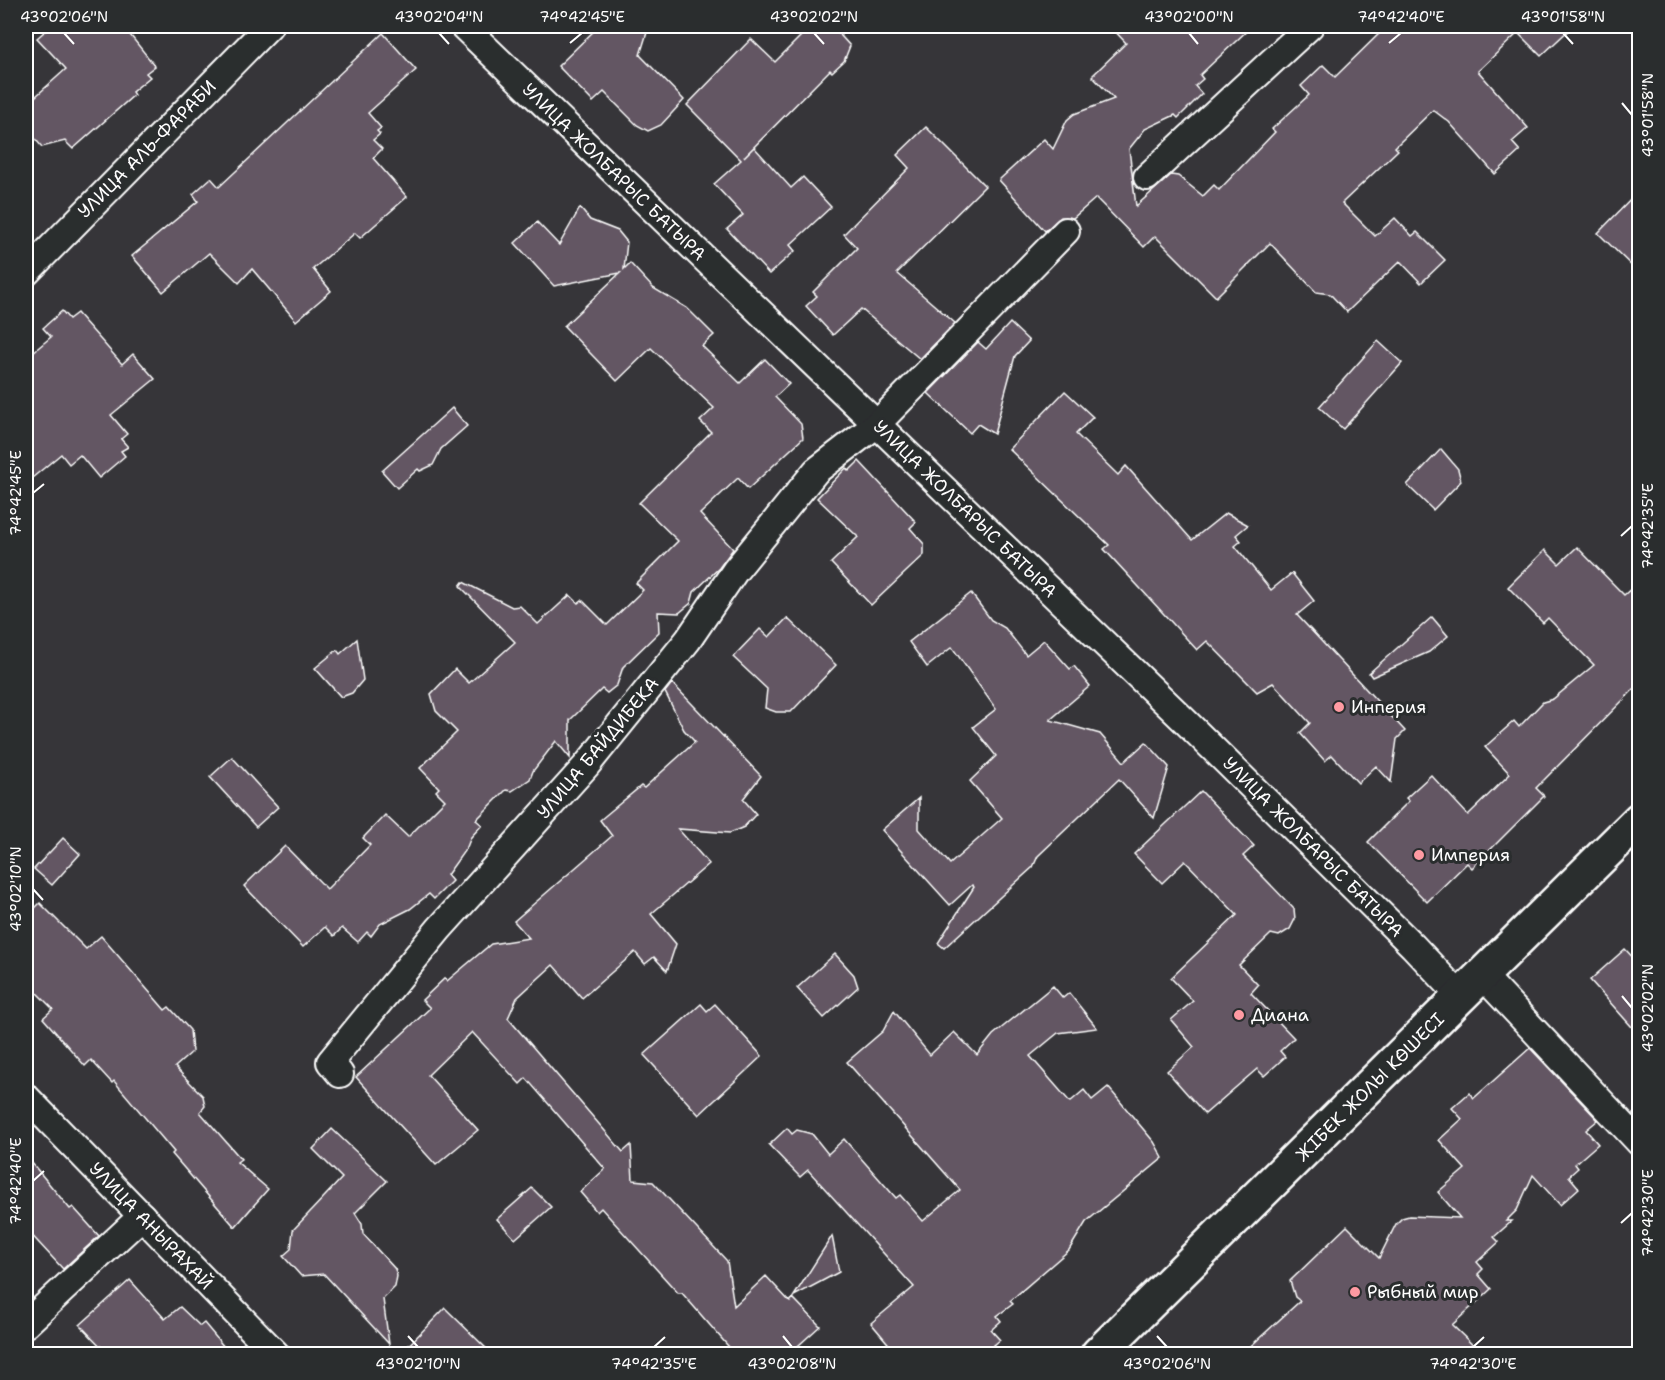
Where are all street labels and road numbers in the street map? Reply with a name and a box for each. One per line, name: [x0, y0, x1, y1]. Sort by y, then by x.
street label: УЛИЦА АЛЬ-ФАРАБИ: [73, 75, 221, 223]
street label: УЛИЦА ЖОЛБАРЫС БАТЫРА: [517, 78, 711, 266]
street label: УЛИЦА ЖОЛБАРЫС БАТЫРА: [868, 415, 1062, 603]
street label: УЛИЦА БАЙДИБЕКА: [532, 672, 664, 824]
street label: УЛИЦА ЖОЛБАРЫС БАТЫРА: [1217, 751, 1409, 943]
street label: ЖІБЕК ЖОЛЫ КӨШЕСІ: [1291, 1007, 1450, 1166]
street label: УЛИЦА АНЫРАХАЙ: [84, 1157, 218, 1295]

